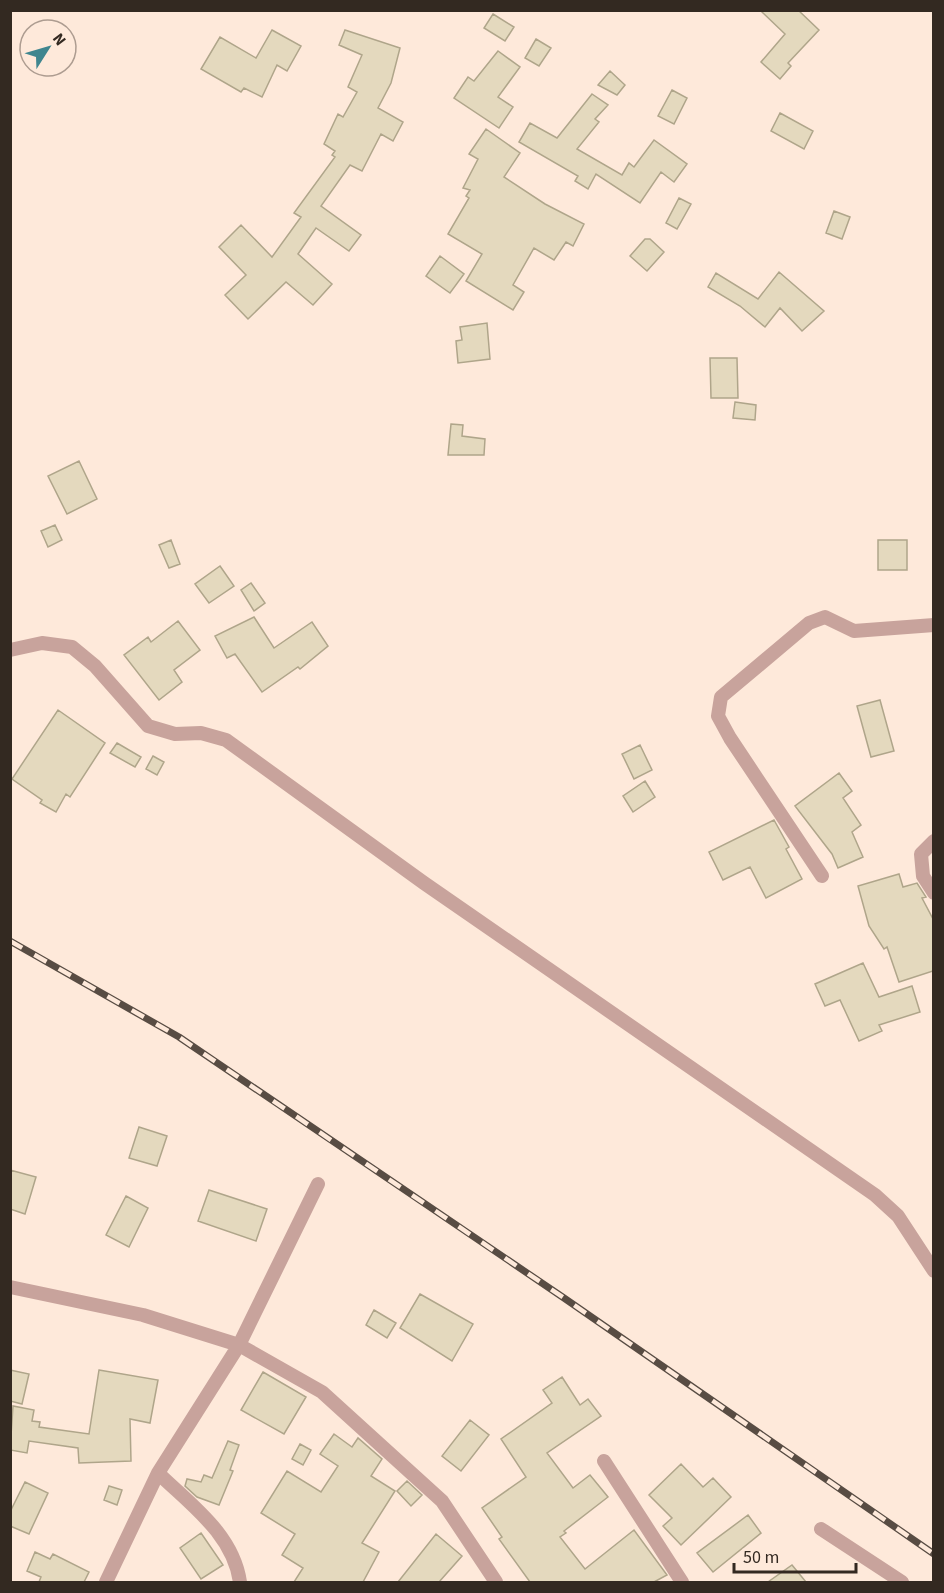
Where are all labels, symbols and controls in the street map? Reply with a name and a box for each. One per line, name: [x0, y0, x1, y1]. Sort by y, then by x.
north arrow: [18, 18, 78, 78]
text: N: [47, 29, 71, 50]
scale bar: [734, 1536, 856, 1574]
text: 50 m: [743, 1545, 779, 1570]

